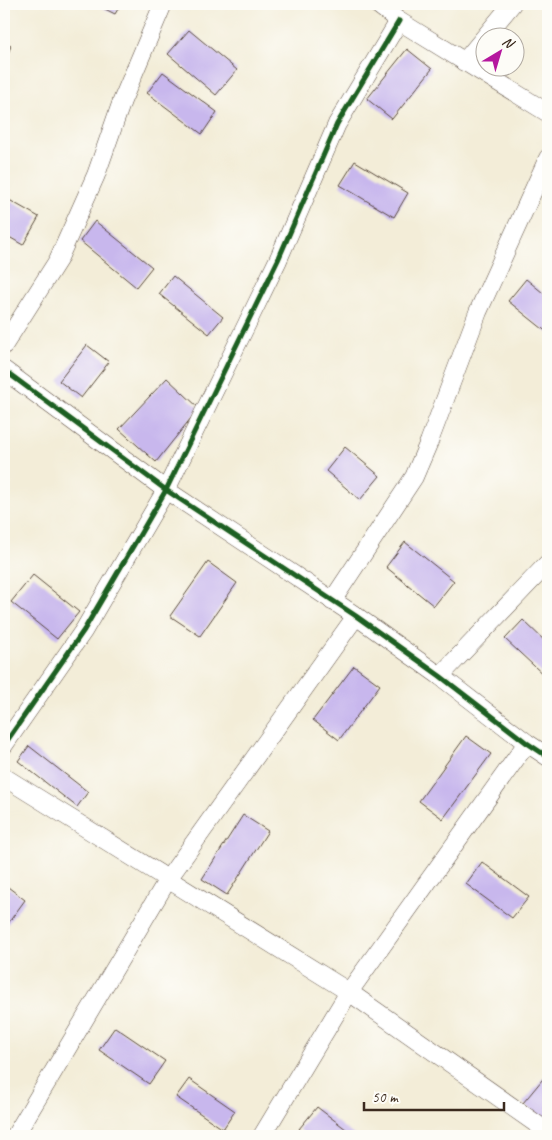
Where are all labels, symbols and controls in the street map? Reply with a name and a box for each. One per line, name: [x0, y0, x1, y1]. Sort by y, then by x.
north arrow: [474, 28, 524, 78]
text: N: [499, 33, 518, 53]
scale bar: [364, 1080, 504, 1112]
text: 50 m: [372, 1088, 399, 1107]

